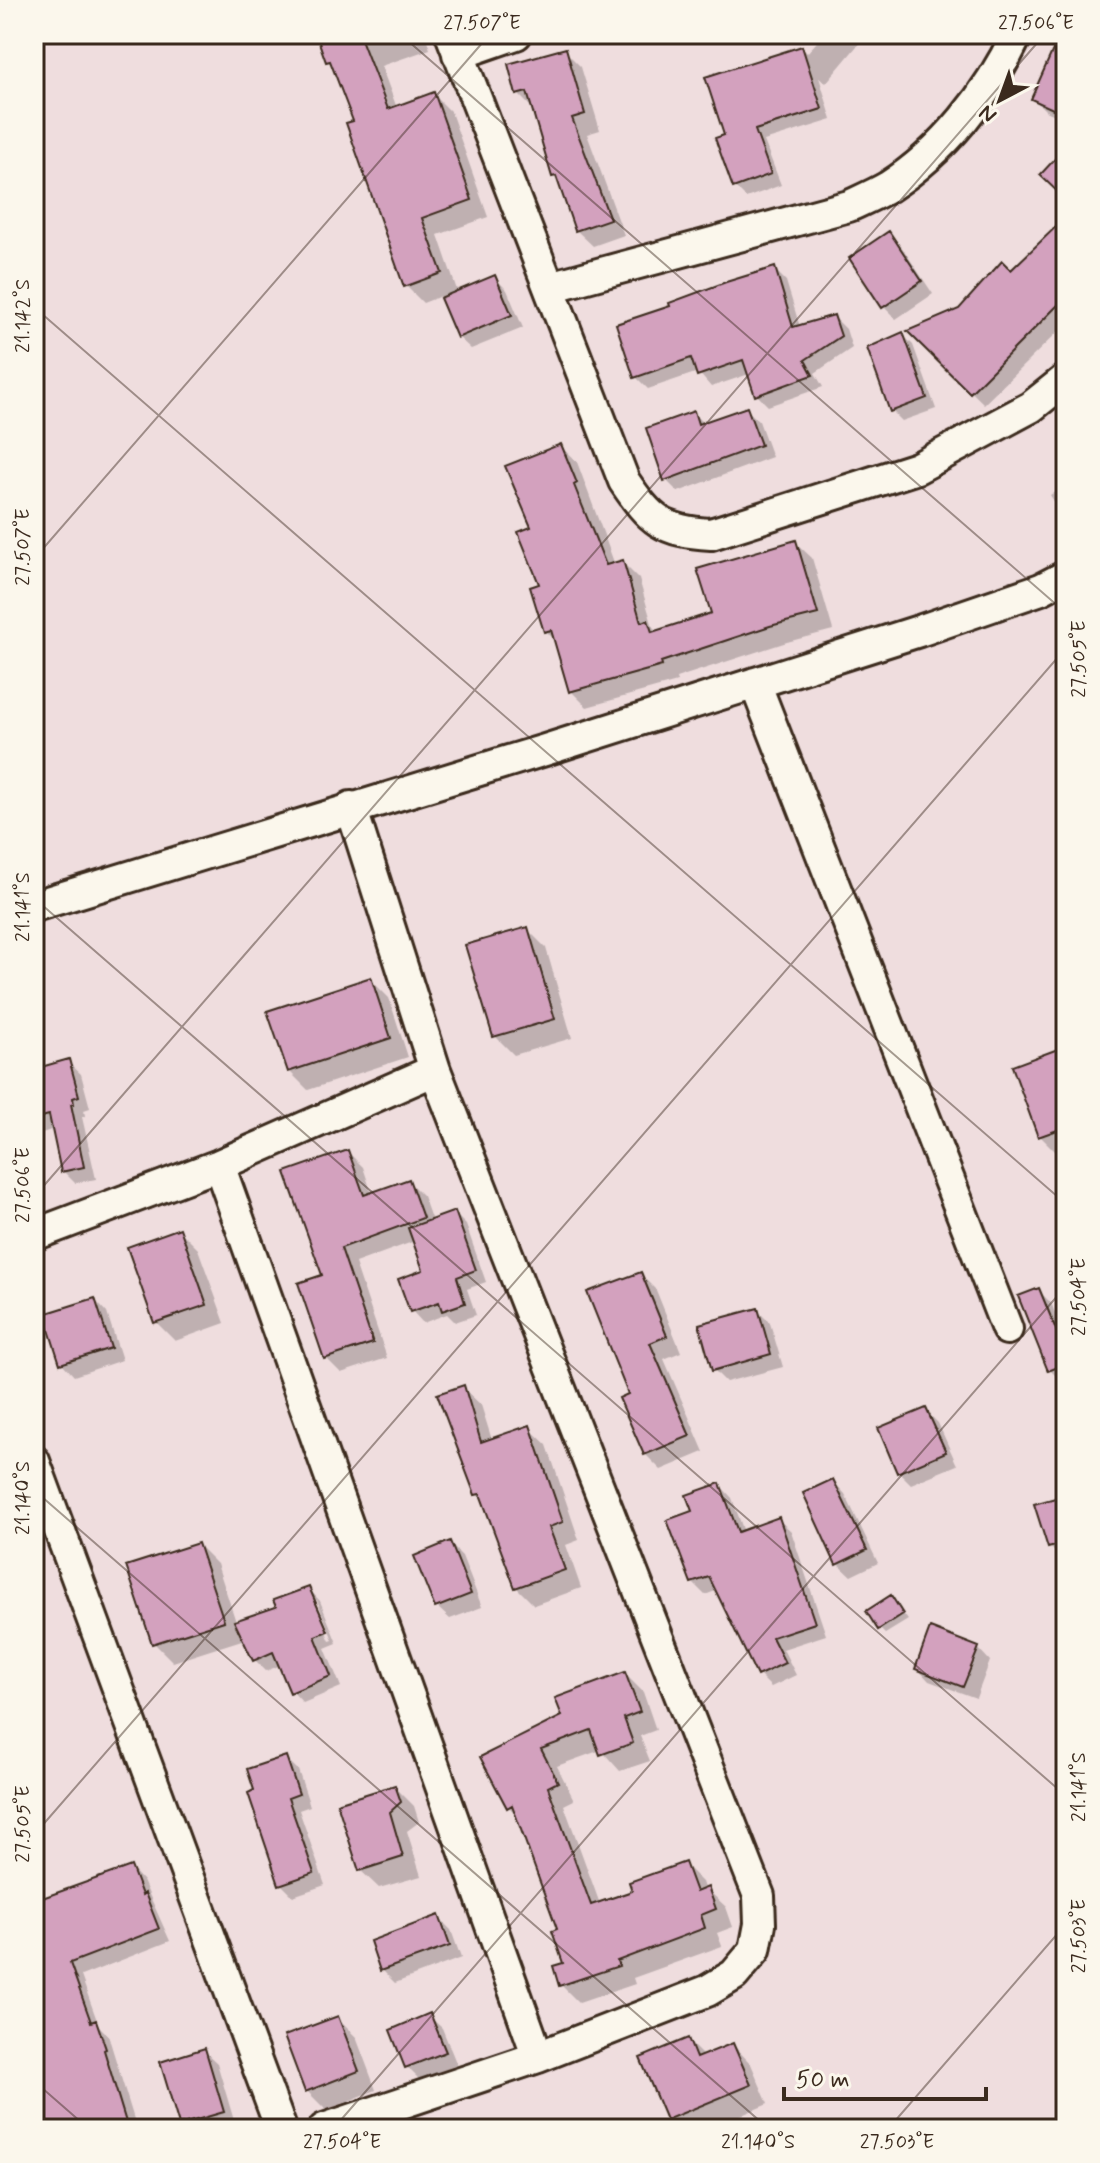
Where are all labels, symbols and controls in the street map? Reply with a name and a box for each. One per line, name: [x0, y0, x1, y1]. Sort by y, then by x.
text: 27.507°E: [443, 10, 521, 37]
text: 27.506°E: [998, 10, 1074, 37]
north arrow: [960, 60, 1040, 140]
text: N: [973, 98, 1003, 129]
text: 21.142°S: [10, 279, 37, 353]
text: 27.507°E: [10, 508, 37, 586]
text: 27.505°E: [1066, 620, 1093, 698]
text: 21.141°S: [10, 872, 37, 942]
text: 27.506°E: [10, 1147, 37, 1223]
text: 27.504°E: [1066, 1258, 1093, 1336]
text: 21.140°S: [10, 1461, 37, 1535]
text: 21.141°S: [1066, 1752, 1093, 1822]
text: 27.505°E: [10, 1785, 37, 1863]
text: 27.503°E: [1066, 1899, 1093, 1973]
scale bar: [784, 2051, 986, 2101]
text: 50 m: [796, 2065, 850, 2096]
text: 27.504°E: [303, 2129, 381, 2156]
text: 21.140°S: [721, 2129, 795, 2156]
text: 27.503°E: [860, 2129, 934, 2156]

